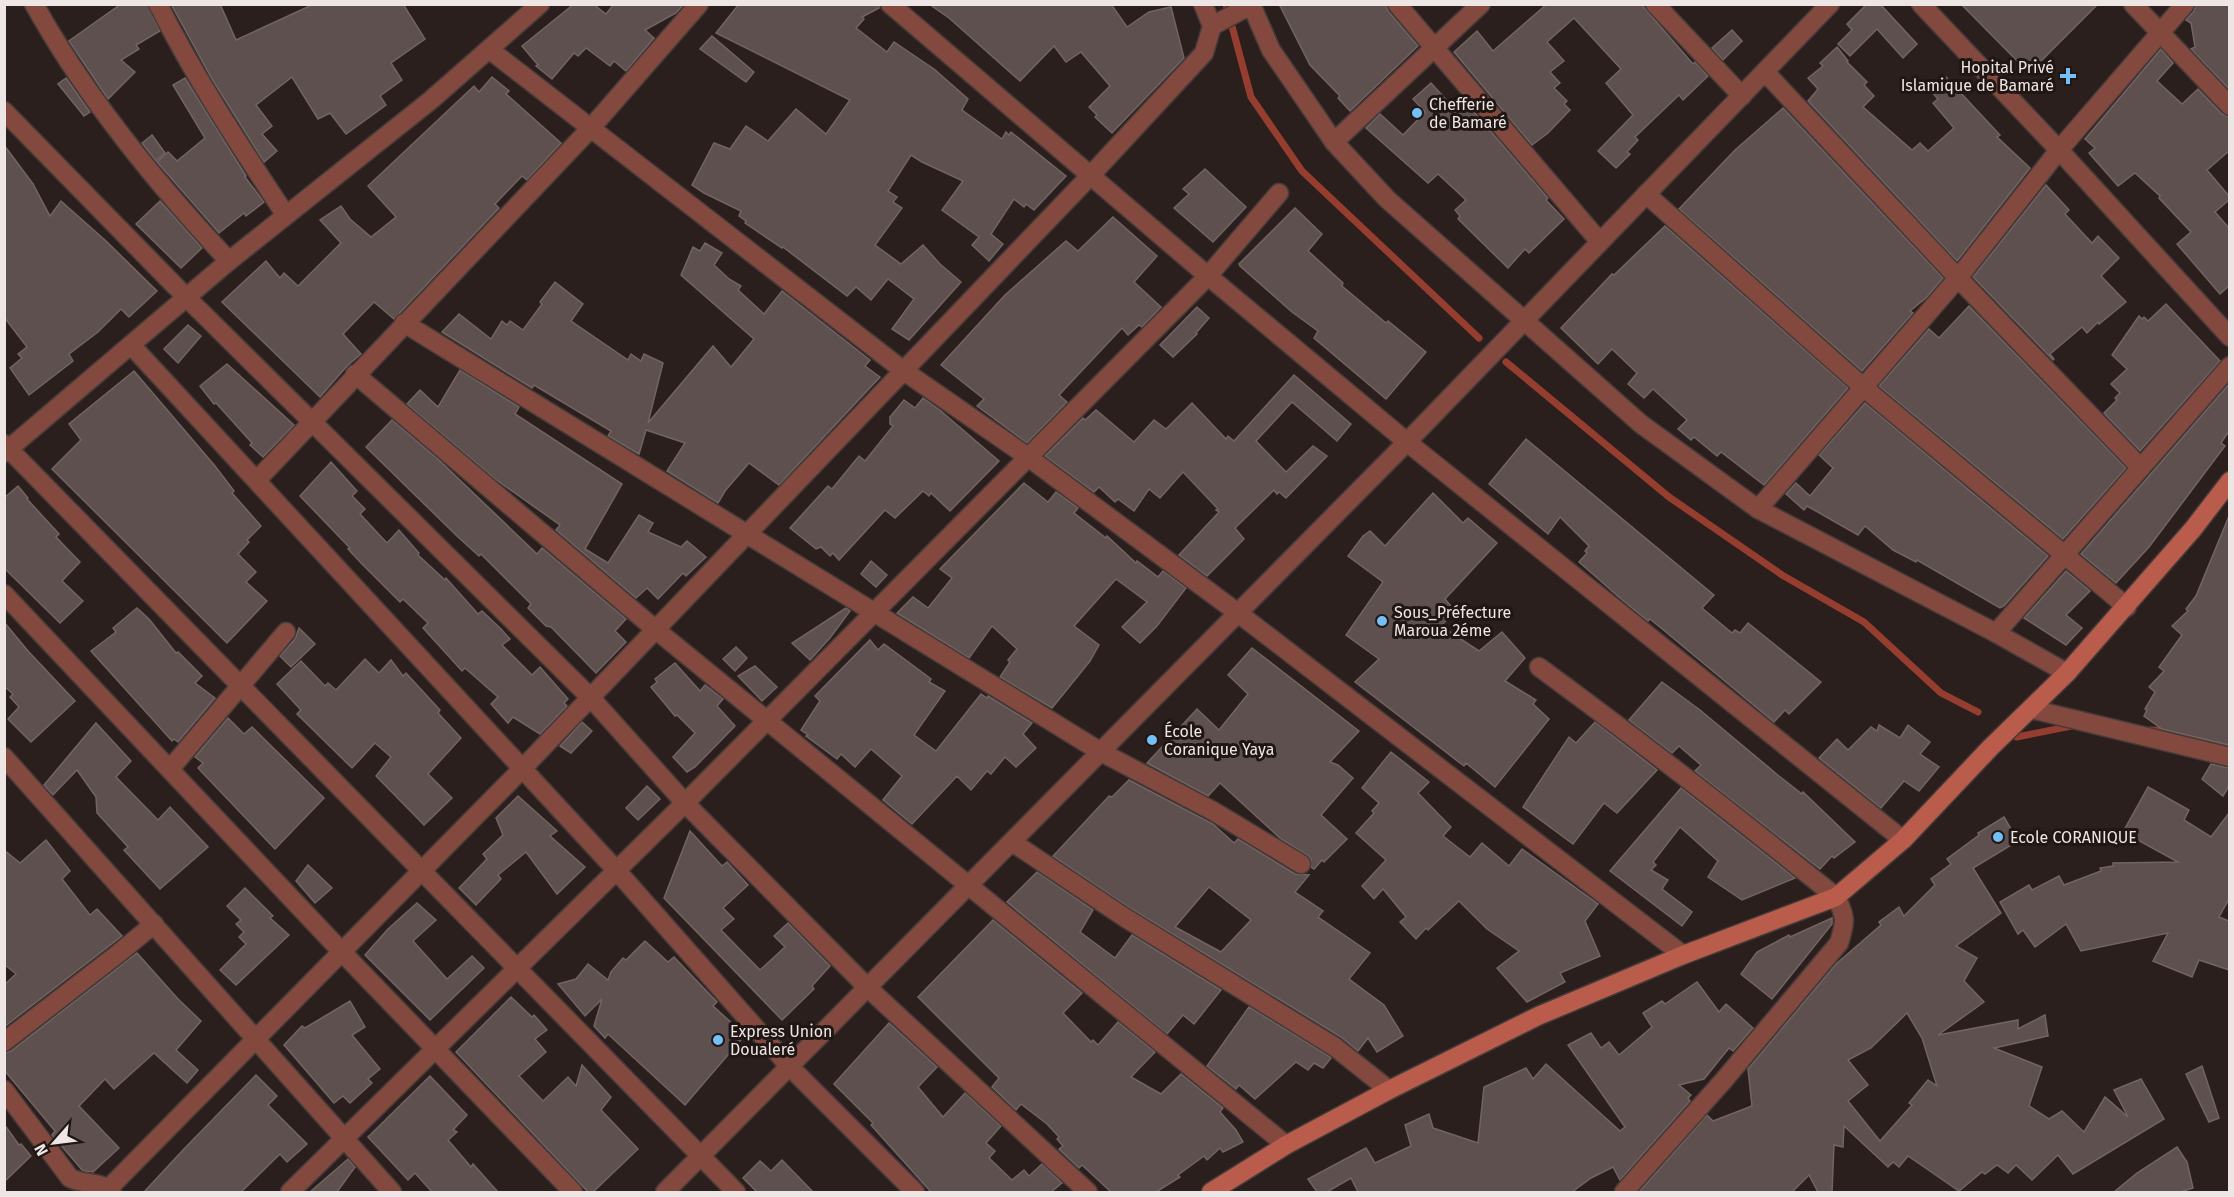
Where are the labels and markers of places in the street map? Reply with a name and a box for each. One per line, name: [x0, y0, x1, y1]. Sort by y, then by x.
place label: Hopital Privé Islamique de Bamaré: [1901, 58, 2054, 95]
marker: Hopital Privé Islamique de Bamaré: [2059, 67, 2077, 85]
place label: Chefferie de Bamaré: [1429, 95, 1507, 132]
marker: Chefferie de Bamaré: [1410, 106, 1424, 120]
place label: Sous_Préfecture Maroua 2éme: [1394, 603, 1511, 640]
marker: Sous_Préfecture Maroua 2éme: [1375, 614, 1389, 628]
place label: École Coranique Yaya: [1164, 721, 1274, 759]
marker: École Coranique Yaya: [1145, 733, 1159, 747]
place label: Ecole CORANIQUE: [2010, 828, 2137, 847]
marker: Ecole CORANIQUE: [1991, 830, 2005, 844]
place label: Express Union Doualeré: [730, 1022, 832, 1059]
marker: Express Union Doualeré: [711, 1033, 725, 1047]

